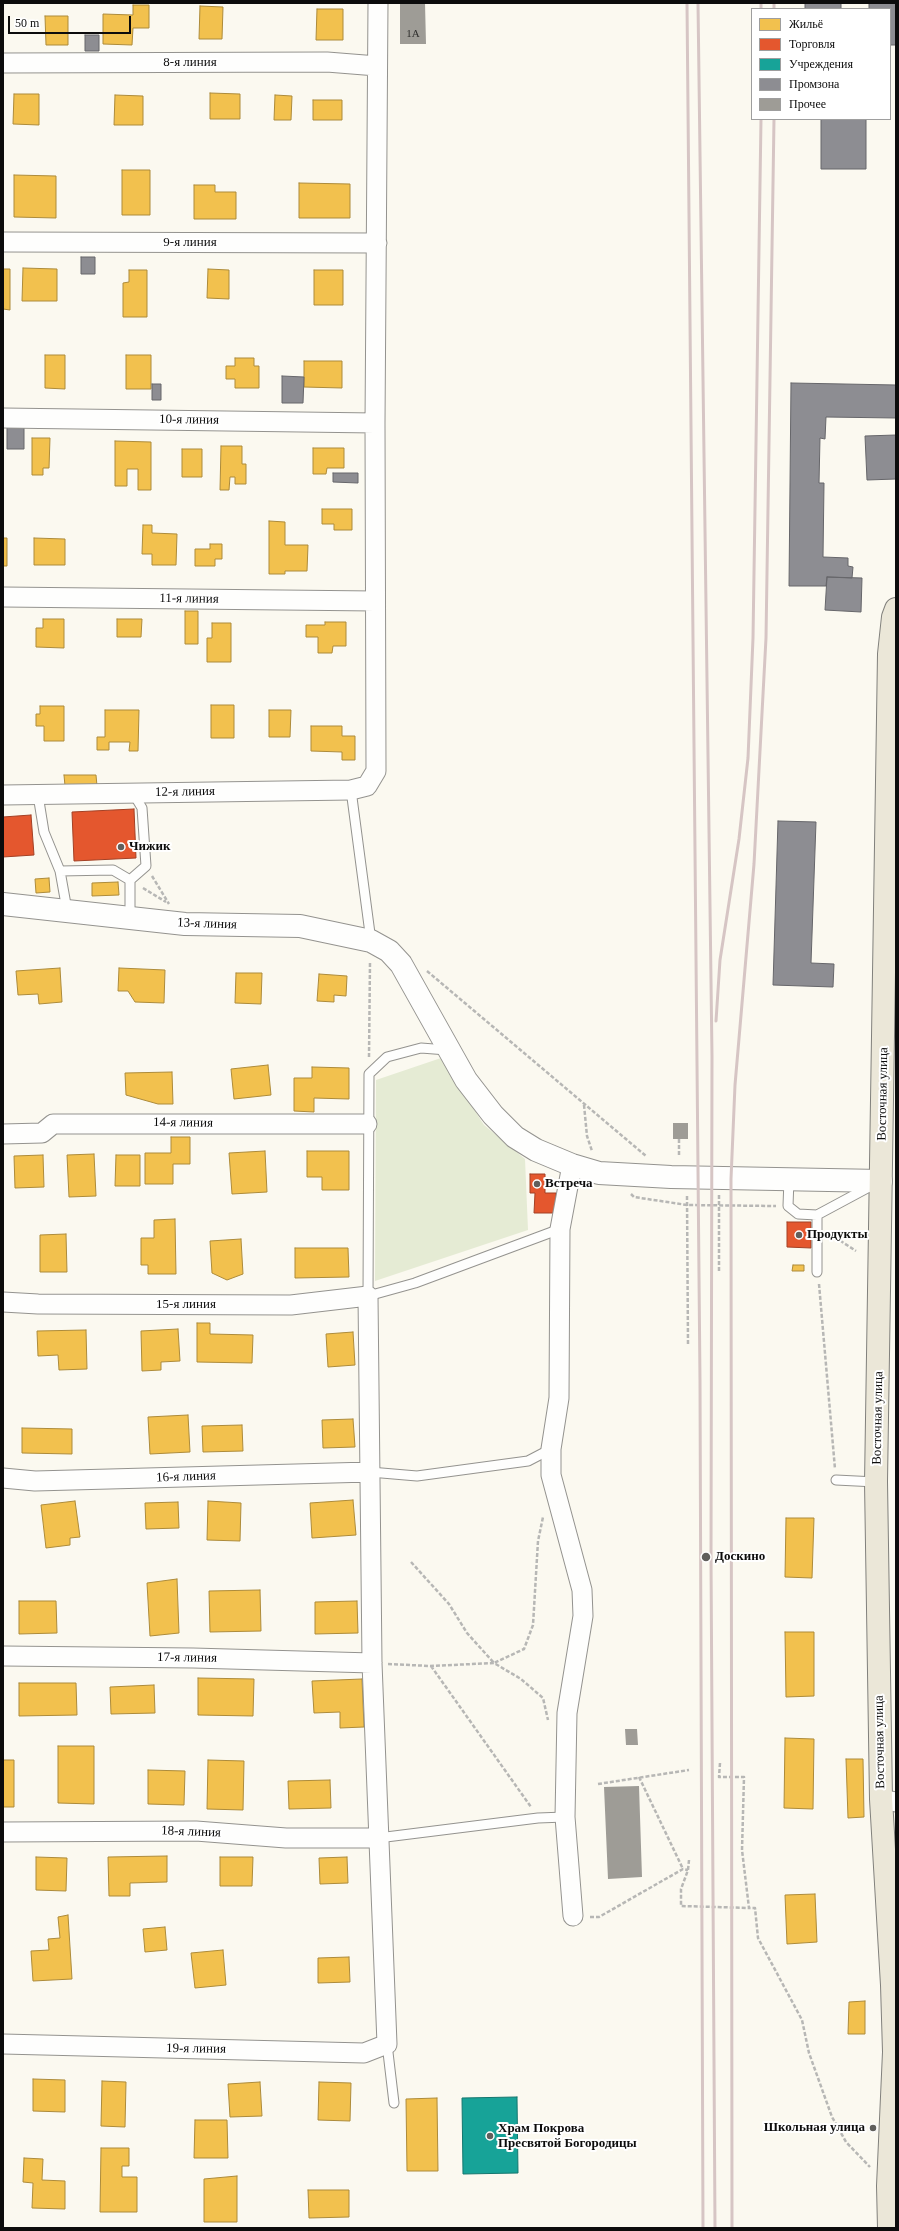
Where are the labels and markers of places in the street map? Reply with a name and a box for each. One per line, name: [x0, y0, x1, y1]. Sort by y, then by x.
place label: Чижик: [129, 839, 170, 855]
marker: Чижик: [116, 842, 126, 852]
place label: Встреча: [545, 1176, 592, 1192]
marker: Встреча: [532, 1179, 542, 1189]
place label: Продукты: [807, 1227, 868, 1243]
marker: Продукты: [794, 1230, 804, 1240]
place label: Доскино: [715, 1549, 765, 1565]
marker: Доскино: [700, 1551, 712, 1563]
place label: Школьная улица: [764, 2120, 865, 2136]
place label: Храм Покрова Пресвятой Богородицы: [498, 2121, 637, 2152]
marker: Школьная улица: [868, 2123, 878, 2133]
marker: Храм Покрова Пресвятой Богородицы: [485, 2131, 495, 2141]

